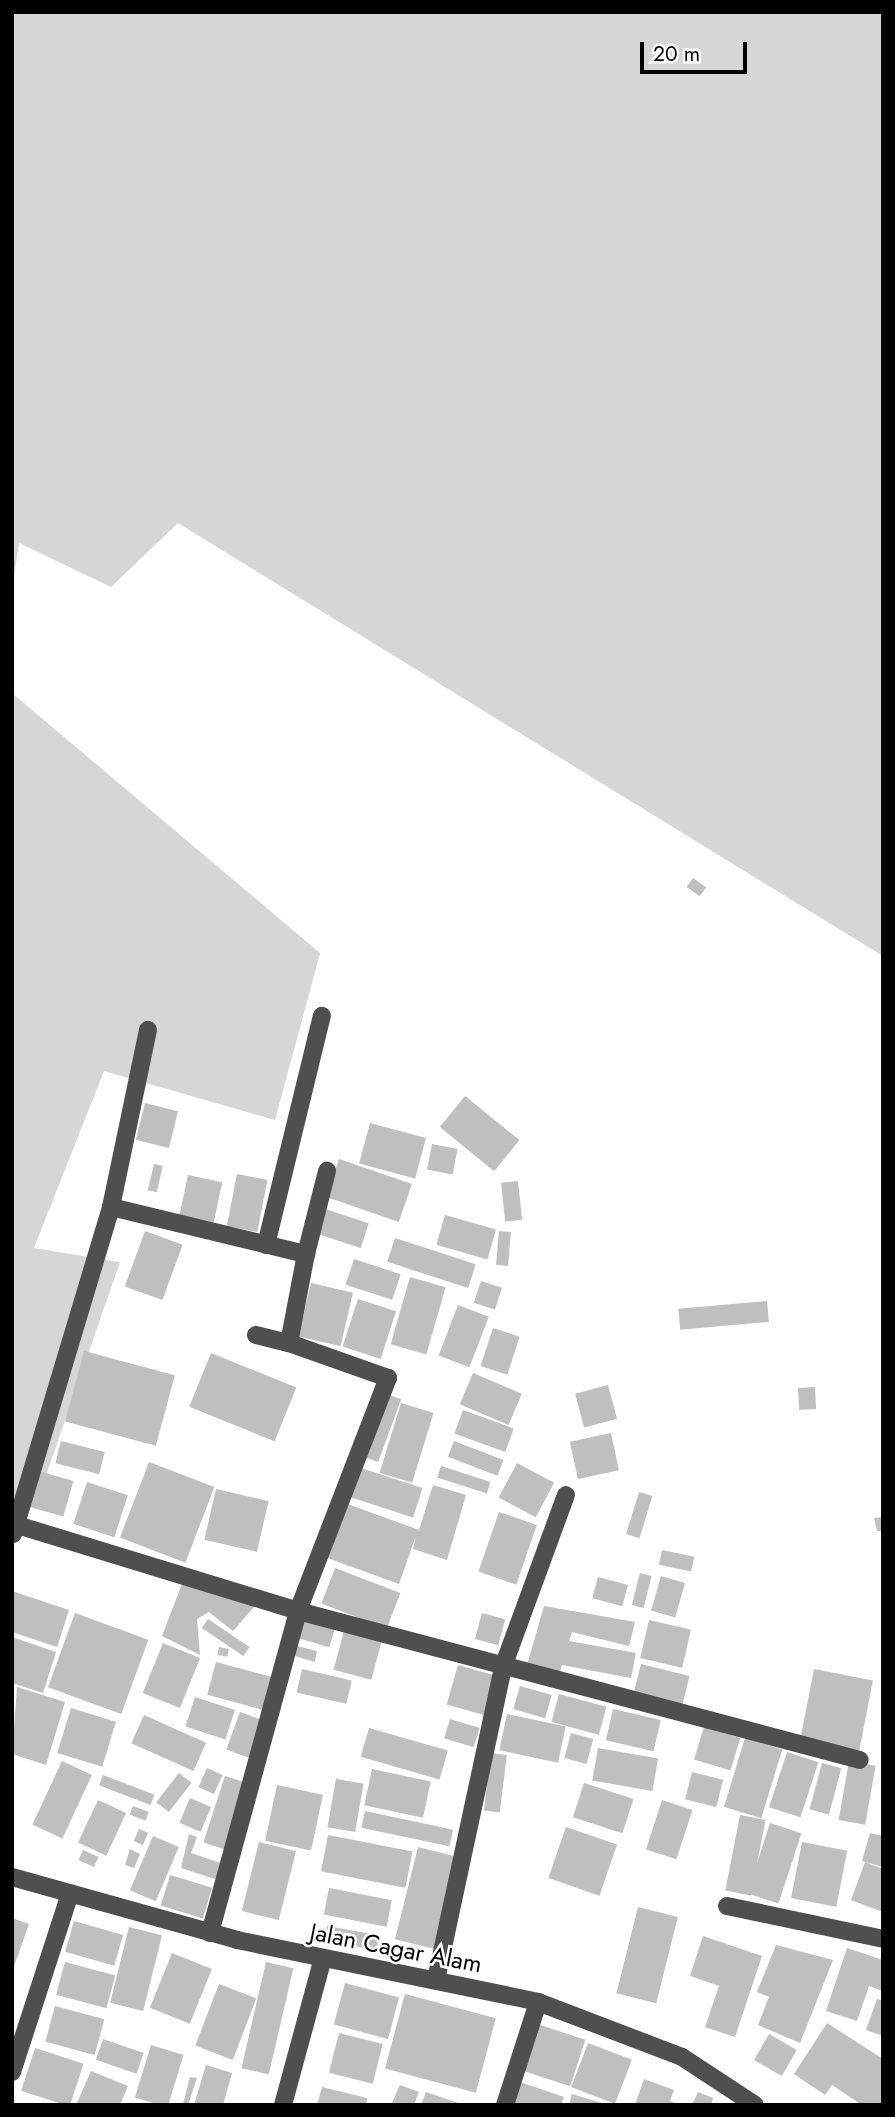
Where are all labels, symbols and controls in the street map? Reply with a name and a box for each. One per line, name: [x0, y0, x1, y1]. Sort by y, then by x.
scale bar: [643, 28, 750, 72]
text: 20 m: [653, 39, 700, 69]
street label: Jalan Cagar Alam: [308, 1917, 484, 1979]

